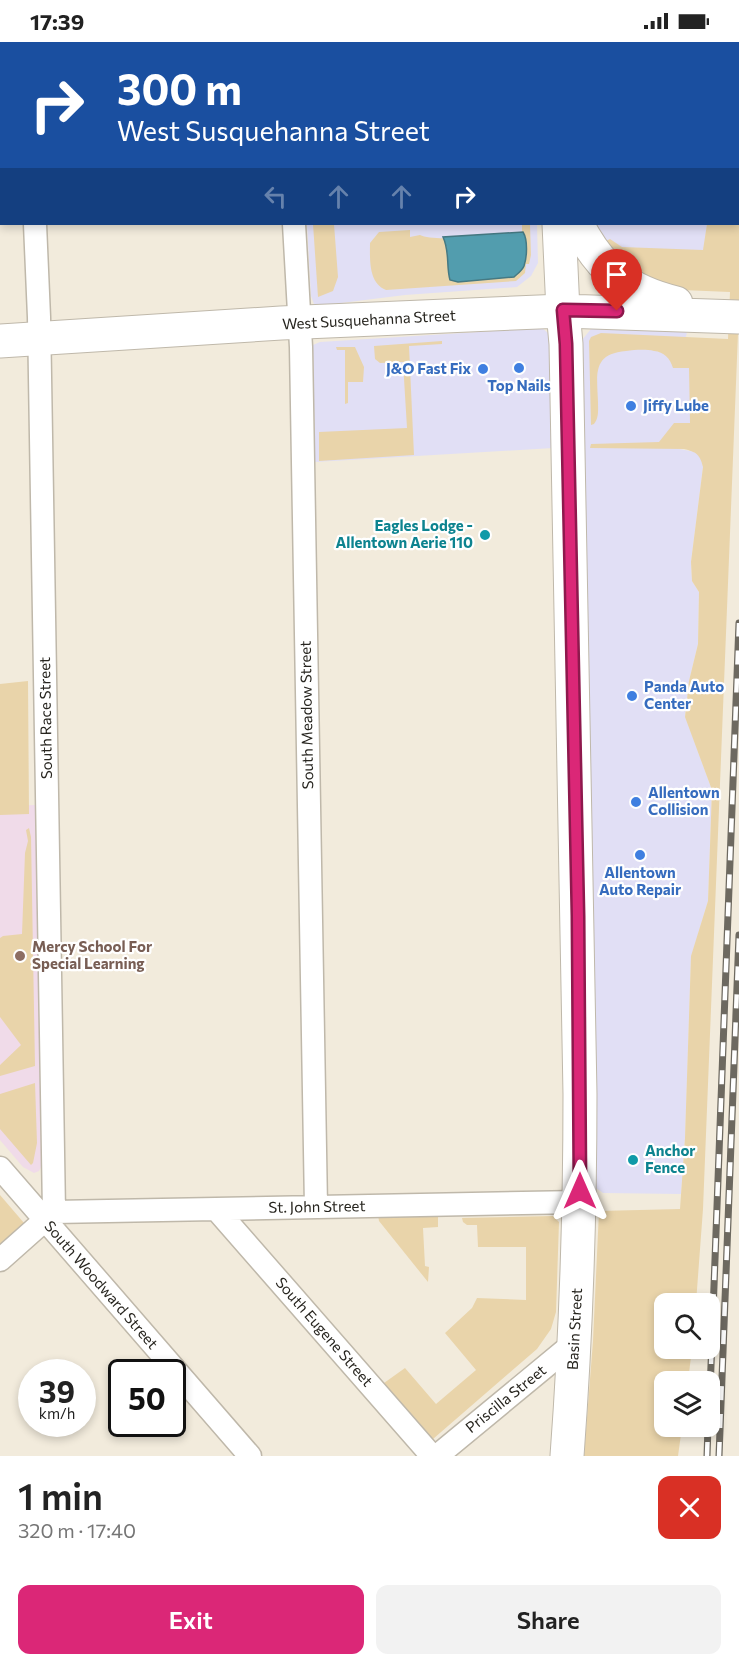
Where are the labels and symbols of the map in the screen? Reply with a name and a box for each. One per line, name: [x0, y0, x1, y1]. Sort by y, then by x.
pin: [591, 249, 642, 311]
street label: West Susquehanna Street: [282, 305, 456, 333]
place label: J&O Fast Fix: [386, 359, 471, 377]
marker: Top Nails: [512, 361, 526, 375]
marker: J&O Fast Fix: [476, 362, 490, 376]
place label: Top Nails: [487, 376, 551, 394]
place label: Jiffy Lube: [643, 396, 709, 414]
marker: Jiffy Lube: [624, 399, 638, 413]
place label: Eagles Lodge - Allentown Aerie 110: [336, 516, 473, 551]
marker: Eagles Lodge - Allentown Aerie 110: [478, 528, 492, 542]
street label: South Meadow Street: [296, 641, 316, 789]
street label: South Race Street: [35, 657, 55, 779]
place label: Panda Auto Center: [644, 677, 724, 712]
marker: Panda Auto Center: [625, 689, 639, 703]
place label: Allentown Collision: [648, 783, 720, 818]
marker: Allentown Collision: [629, 795, 643, 809]
marker: Allentown Auto Repair: [633, 848, 647, 862]
place label: Allentown Auto Repair: [599, 863, 681, 898]
place label: Mercy School For Special Learning: [32, 937, 152, 972]
marker: Mercy School For Special Learning: [13, 949, 27, 963]
place label: Anchor Fence: [645, 1141, 696, 1176]
marker: Anchor Fence: [626, 1153, 640, 1167]
position arrow: [548, 1159, 612, 1223]
street label: St. John Street: [268, 1196, 366, 1216]
street label: South Woodward Street: [41, 1217, 162, 1352]
street label: South Eugene Street: [272, 1273, 377, 1390]
street label: Basin Street: [563, 1287, 585, 1370]
speed limit sign: 50: [108, 1359, 186, 1437]
street label: Priscilla Street: [462, 1360, 549, 1436]

